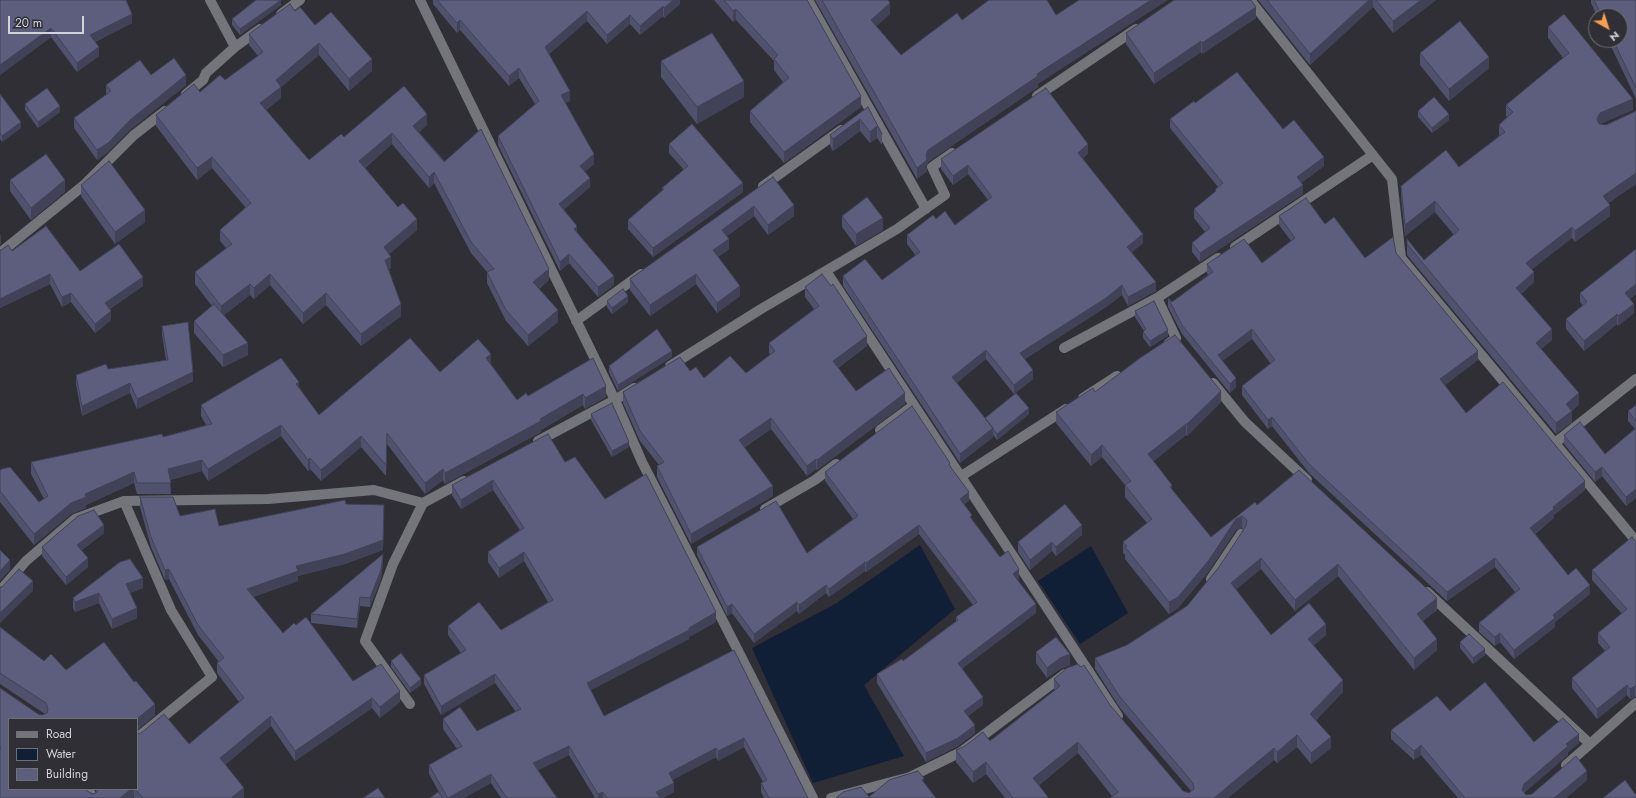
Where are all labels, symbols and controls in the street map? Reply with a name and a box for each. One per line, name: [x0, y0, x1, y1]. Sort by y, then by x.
scale bar: [10, 8, 86, 34]
north arrow: [1588, 8, 1628, 48]
text: 20 m: [15, 14, 42, 32]
text: N: [1607, 28, 1623, 46]
legend: [8, 718, 138, 790]
text: Road: [46, 725, 72, 743]
text: Water: [46, 745, 76, 763]
text: Building: [46, 765, 88, 783]

